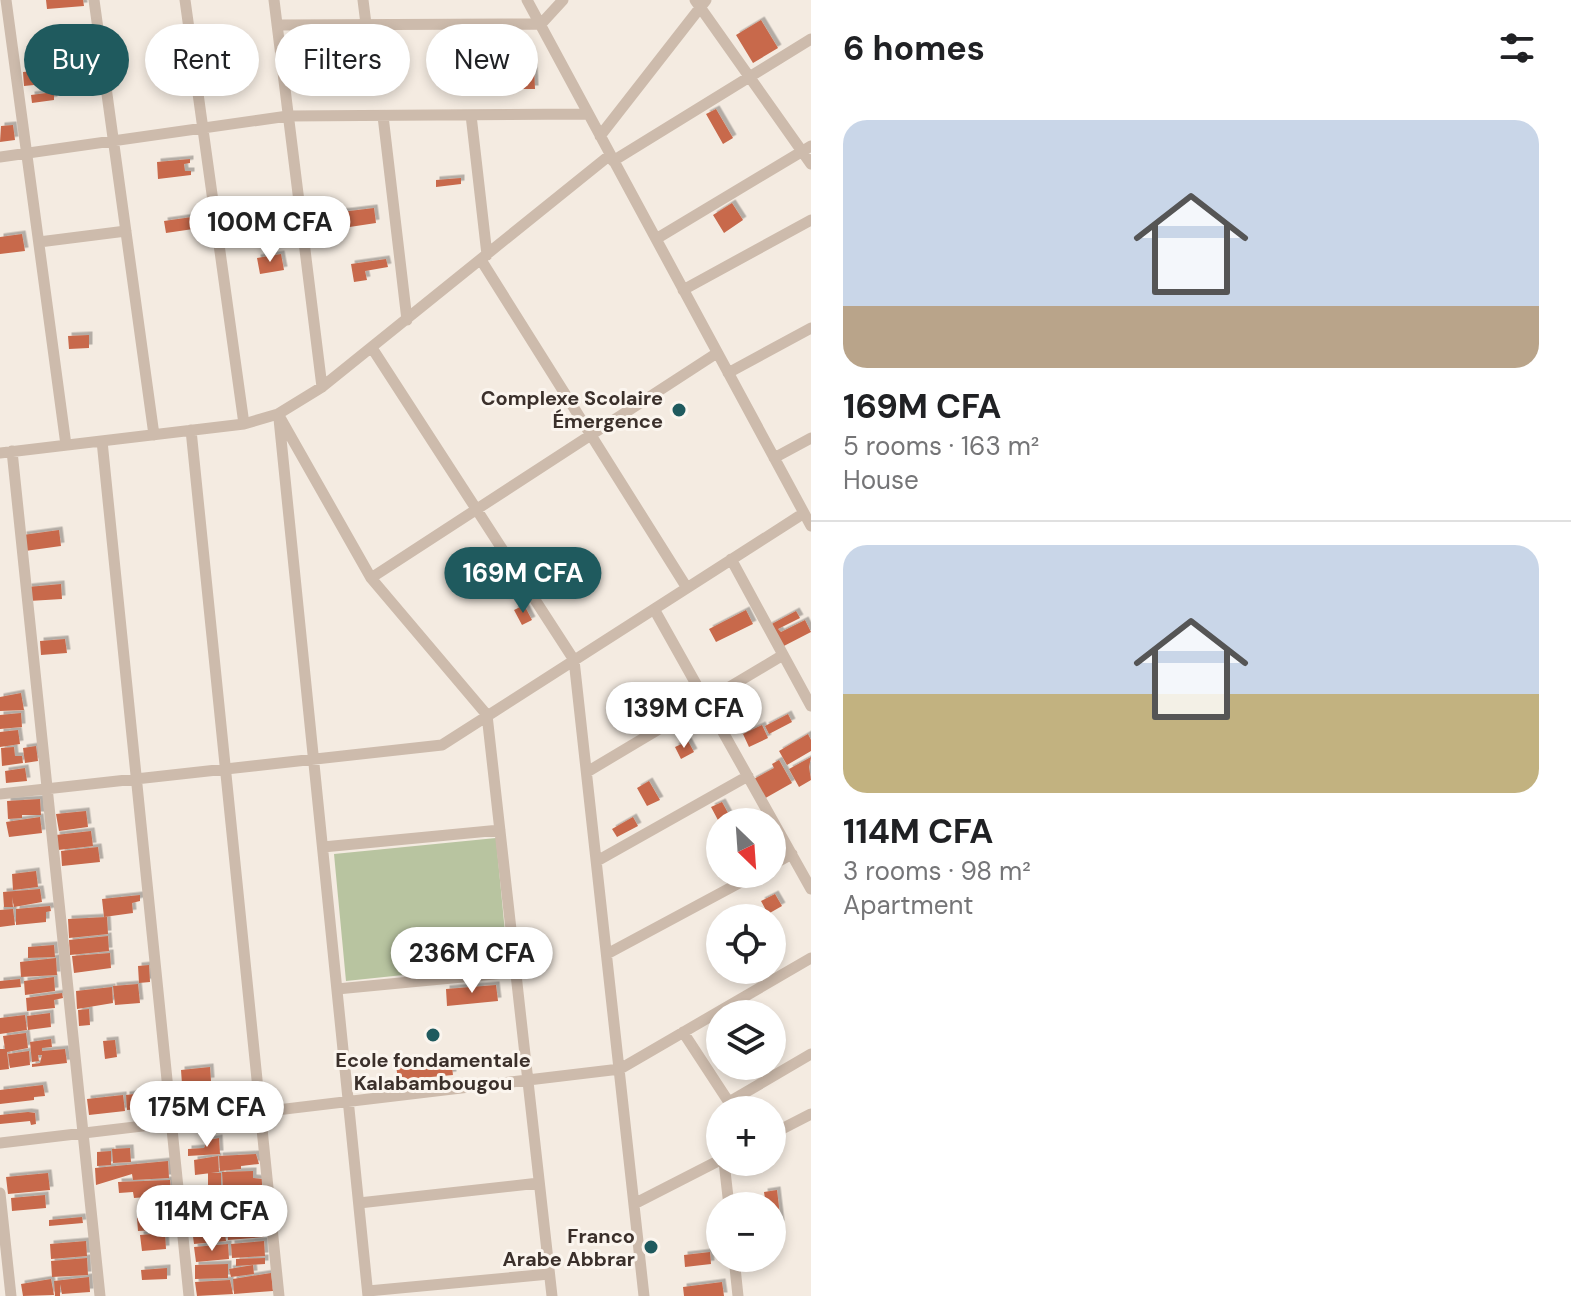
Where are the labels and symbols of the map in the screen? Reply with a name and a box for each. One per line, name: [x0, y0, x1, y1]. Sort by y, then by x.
pin: 100M CFA: [187, 196, 353, 264]
place label: Complexe Scolaire Émergence: [481, 385, 663, 434]
marker: Complexe Scolaire Émergence: [670, 401, 688, 419]
pin: 169M CFA: [440, 547, 606, 615]
pin: 139M CFA: [601, 682, 767, 750]
north arrow: [706, 808, 786, 888]
pin: 236M CFA: [389, 927, 555, 995]
marker: Ecole fondamentale Kalabambougou: [424, 1026, 442, 1044]
place label: Ecole fondamentale Kalabambougou: [335, 1047, 531, 1096]
pin: 175M CFA: [124, 1081, 290, 1149]
pin: 114M CFA: [129, 1185, 295, 1253]
place label: Franco Arabe Abbrar: [503, 1223, 635, 1272]
marker: Franco Arabe Abbrar: [642, 1238, 660, 1256]

